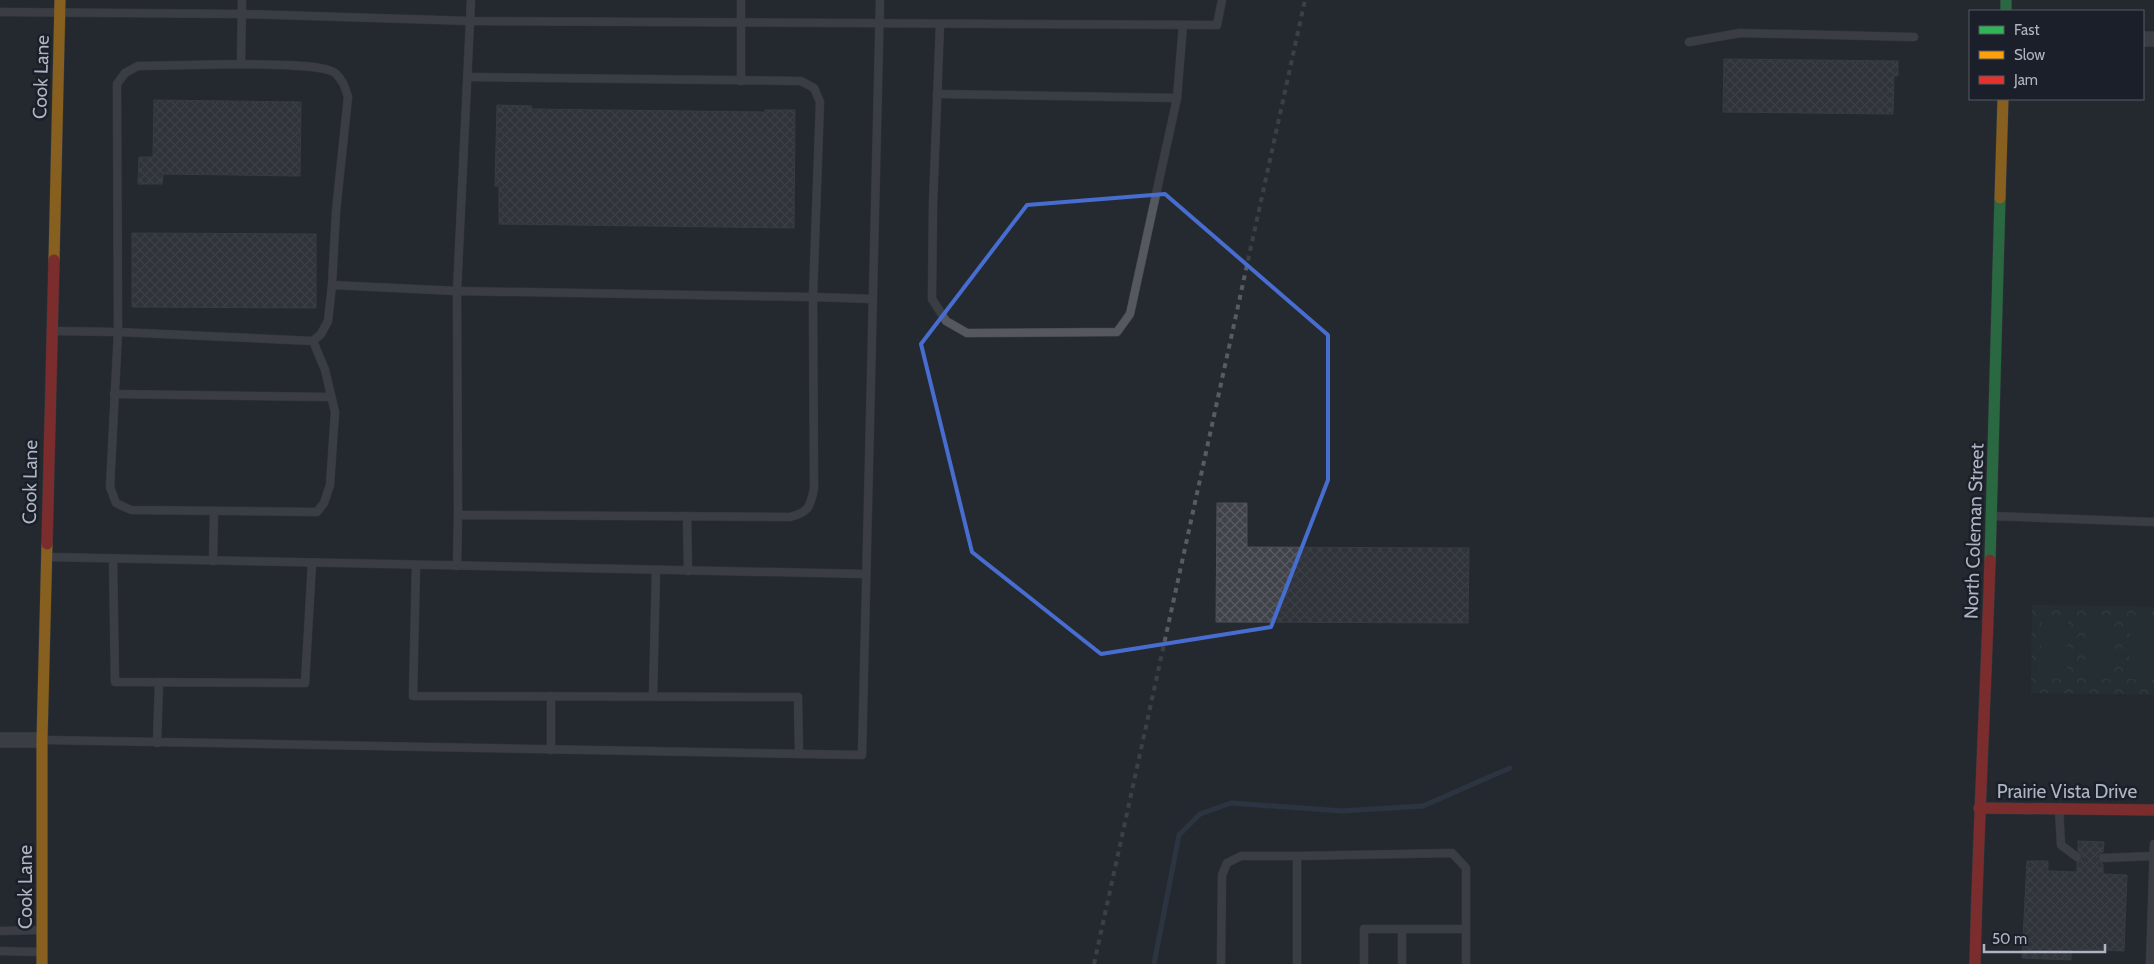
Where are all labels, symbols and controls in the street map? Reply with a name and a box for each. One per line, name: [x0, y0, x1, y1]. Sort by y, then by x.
legend: [1969, 10, 2144, 100]
text: Fast: [2014, 21, 2039, 39]
street label: Cook Lane: [28, 34, 54, 119]
text: Slow: [2014, 46, 2045, 64]
text: Jam: [2013, 71, 2038, 89]
street label: Cook Lane: [18, 439, 42, 524]
street label: North Coleman Street: [1959, 442, 1989, 619]
street label: Prairie Vista Drive: [1997, 780, 2138, 803]
street label: Cook Lane: [14, 845, 37, 929]
scale bar: [1984, 922, 2105, 954]
text: 50 m: [1992, 930, 2027, 948]

